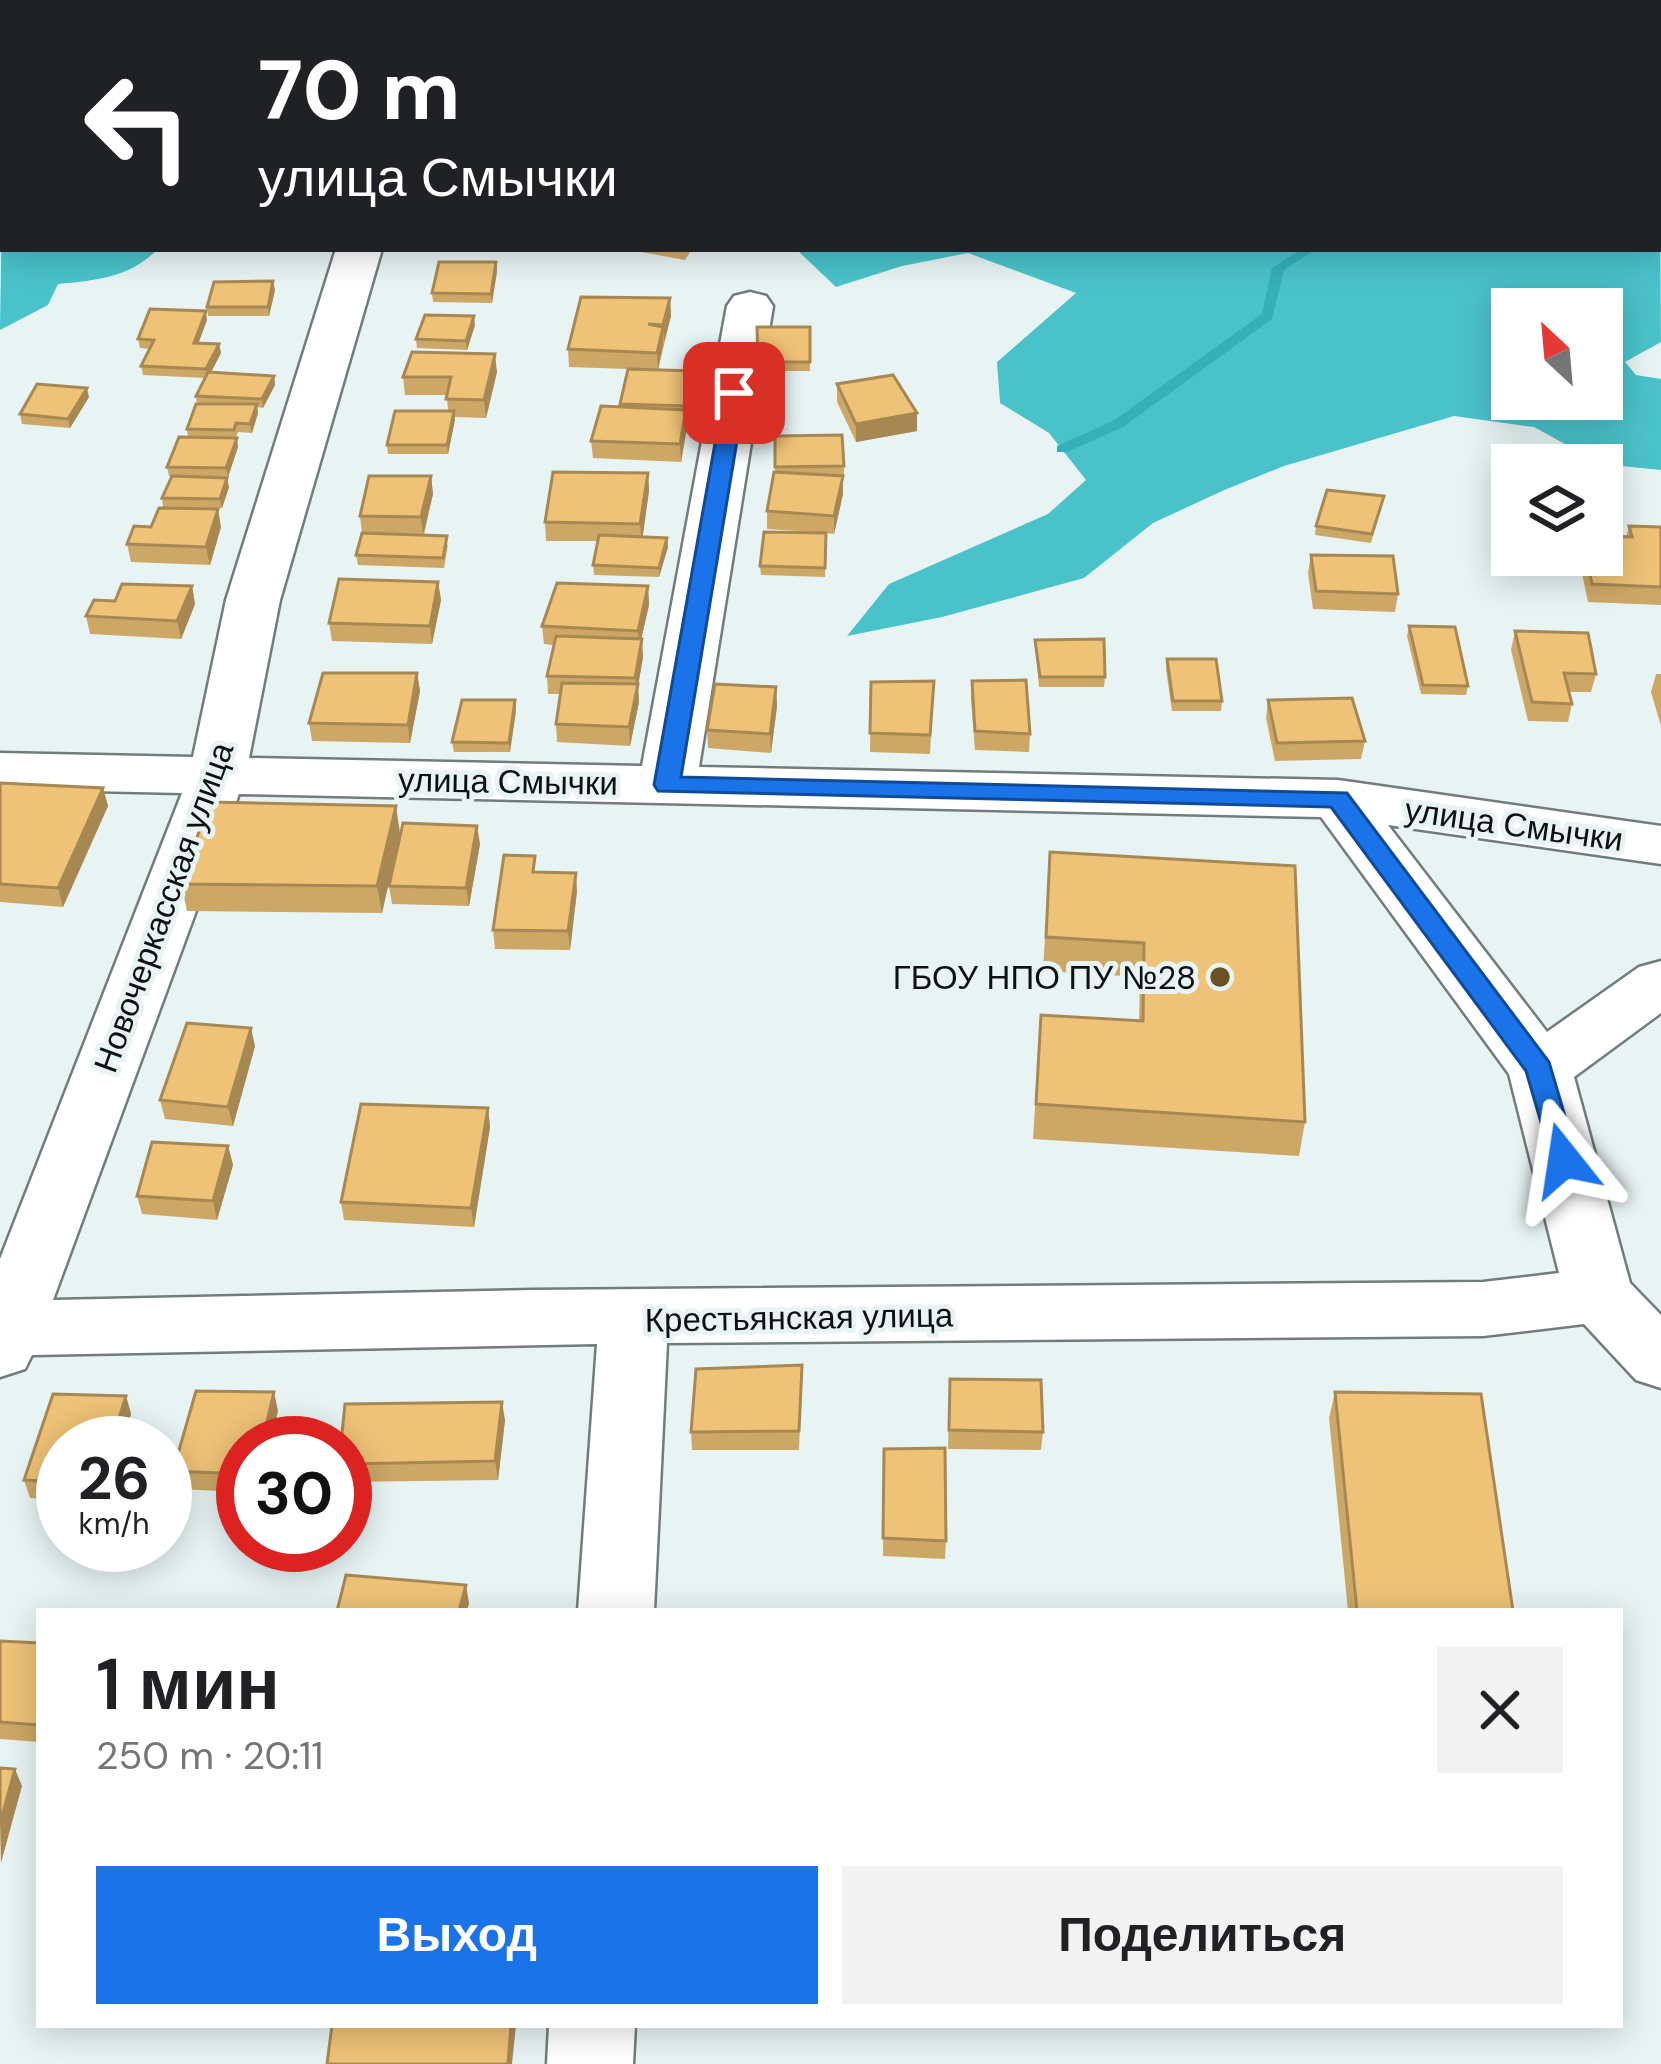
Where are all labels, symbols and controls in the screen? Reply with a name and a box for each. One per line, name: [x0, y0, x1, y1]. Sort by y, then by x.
text: 70 m: [258, 36, 461, 145]
icon: left: [60, 48, 216, 204]
text: улица Смычки: [258, 142, 618, 213]
north arrow: [1491, 288, 1623, 420]
map controls: [1491, 288, 1623, 576]
pin: [683, 342, 785, 444]
icon: arrive: [701, 360, 767, 426]
button: layers: [1491, 444, 1623, 576]
street label: Новочеркасская улица: [84, 736, 243, 1078]
street label: улица Смычки: [398, 758, 618, 805]
street label: улица Смычки: [1402, 788, 1626, 861]
place label: ГБОУ НПО ПУ №28: [893, 956, 1196, 999]
marker: ГБОУ НПО ПУ №28: [1207, 964, 1233, 990]
position arrow: [1501, 1097, 1627, 1223]
street label: Крестьянская улица: [645, 1293, 954, 1342]
speed limit sign: 30: [216, 1416, 372, 1572]
text: 26: [78, 1439, 150, 1518]
text: km/h: [79, 1504, 149, 1543]
text: 1 мин: [96, 1638, 280, 1731]
button: close: [1437, 1647, 1563, 1773]
text: 250 m · 20:11: [96, 1730, 324, 1781]
button: Выход: [96, 1866, 818, 2004]
button: Поделиться: [842, 1866, 1563, 2004]

